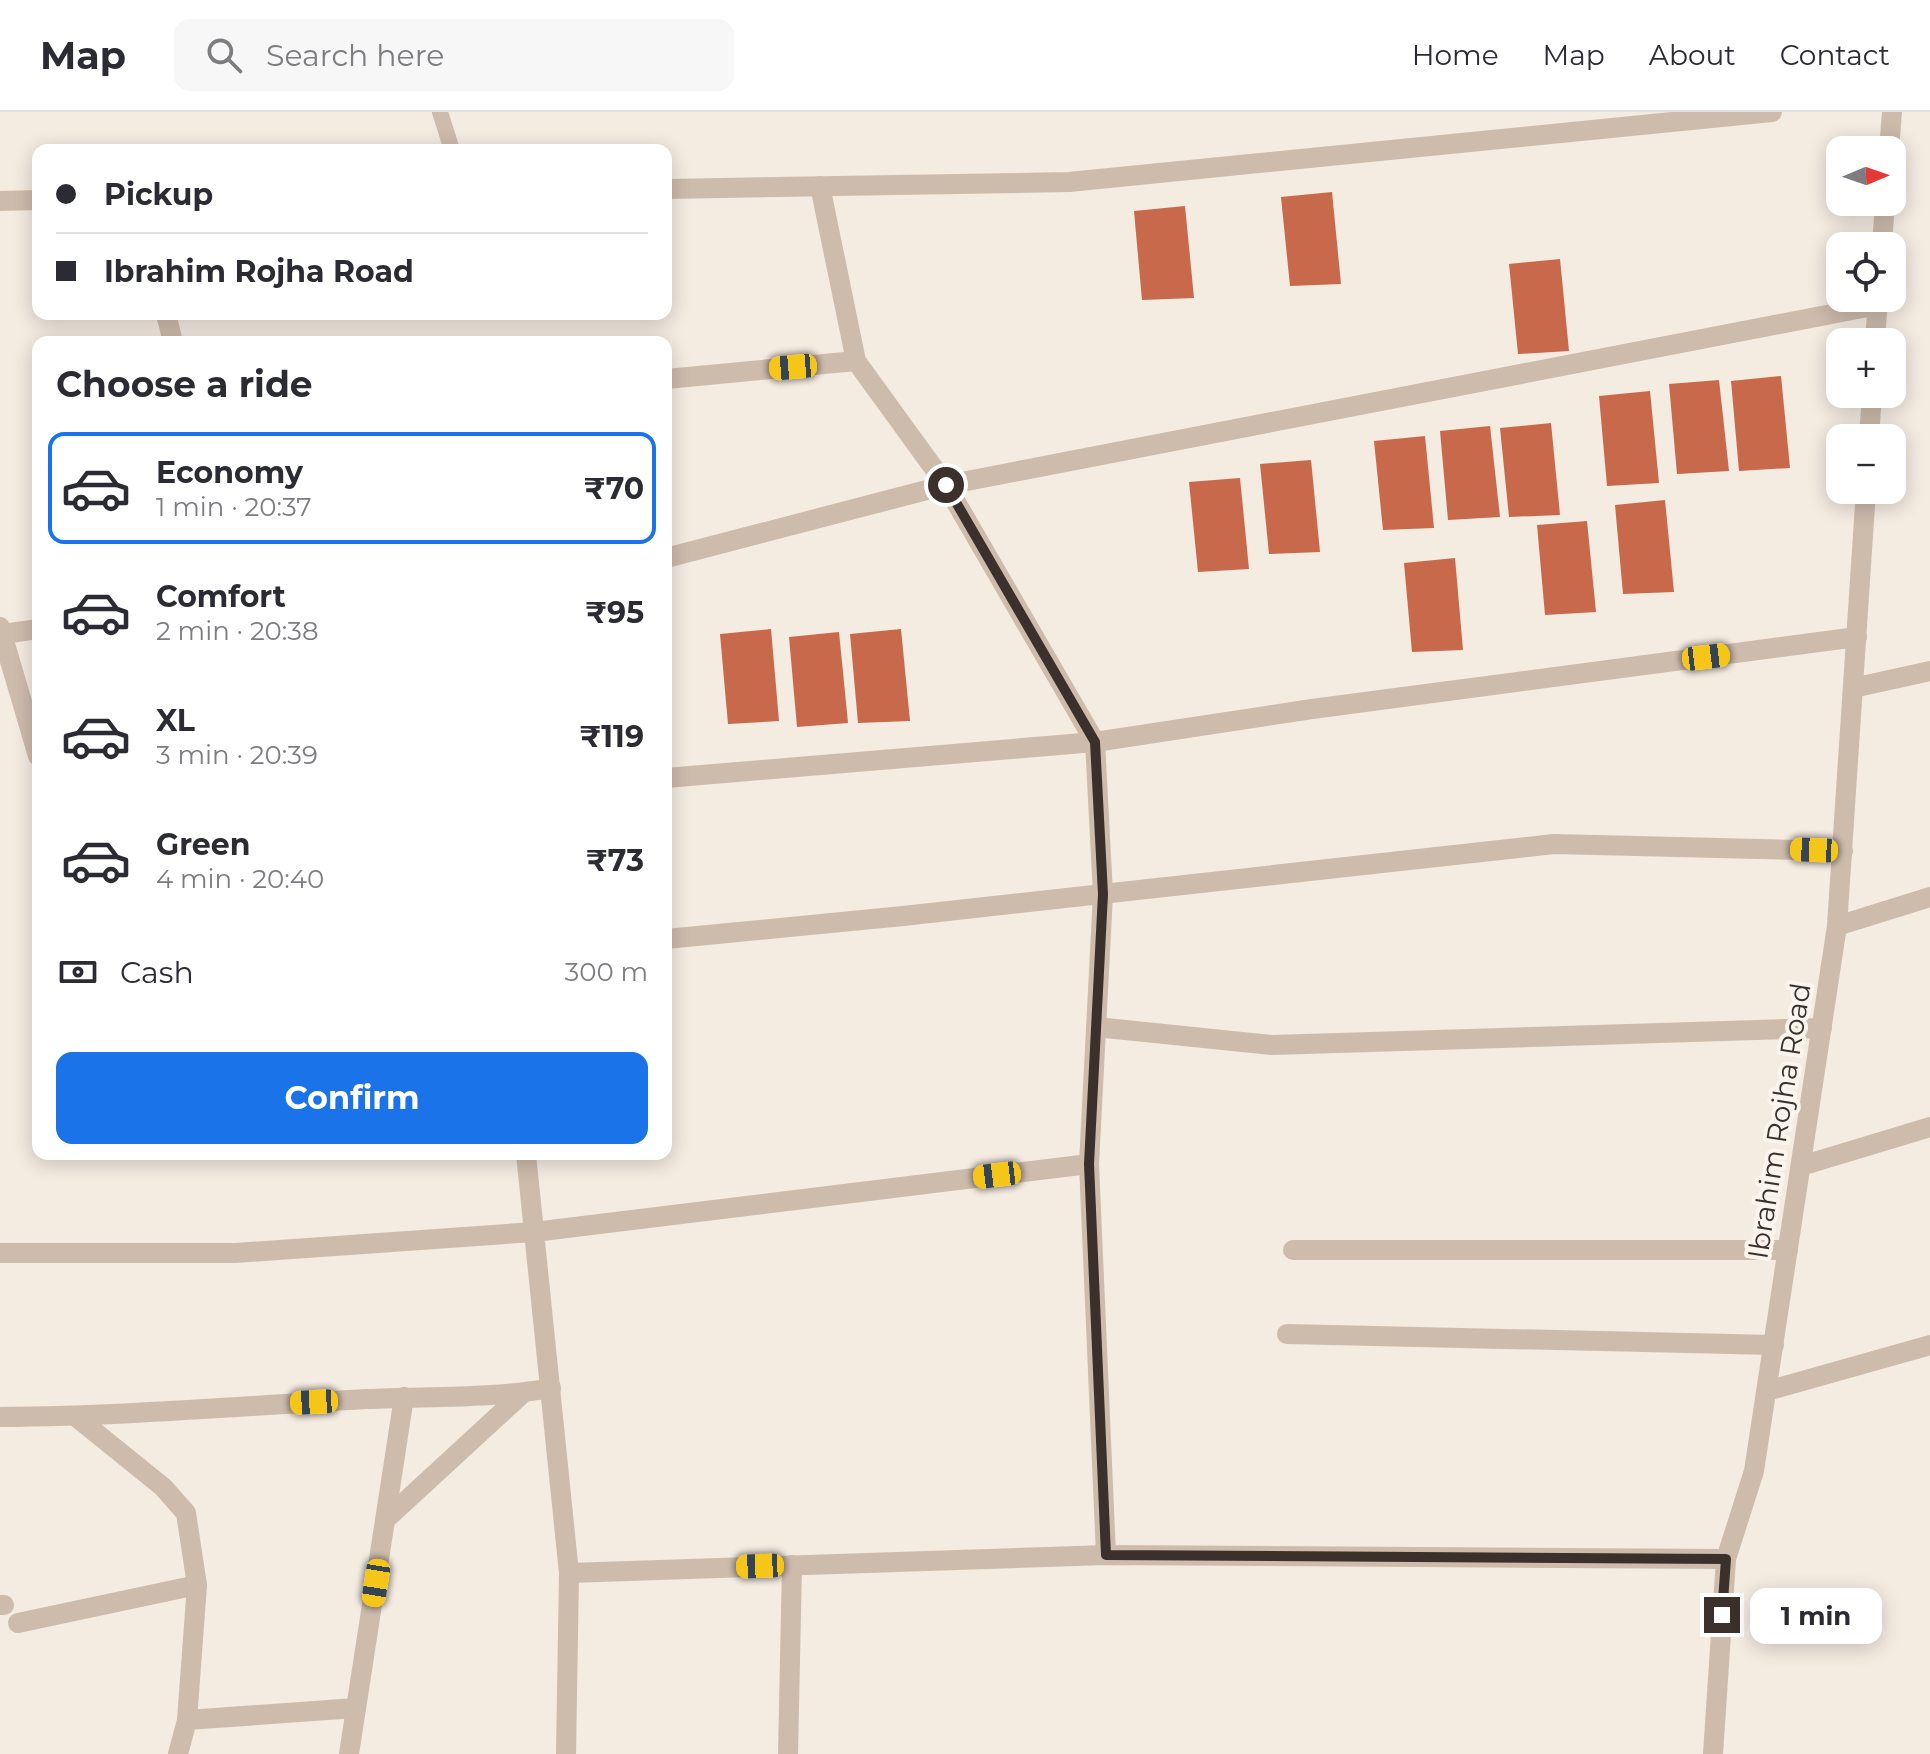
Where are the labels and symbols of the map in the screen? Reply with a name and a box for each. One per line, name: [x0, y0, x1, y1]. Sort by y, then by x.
north arrow: [1826, 136, 1906, 216]
car: [768, 353, 818, 381]
route start: [928, 467, 964, 503]
car: [1681, 642, 1731, 672]
car: [1790, 837, 1838, 863]
street label: Ibrahim Rojha Road: [1740, 981, 1818, 1261]
car: [972, 1160, 1022, 1190]
car: [289, 1389, 339, 1415]
car: [736, 1553, 784, 1579]
car: [360, 1557, 392, 1609]
callout: 1 min: [1750, 1587, 1882, 1643]
route end: [1704, 1597, 1740, 1633]

